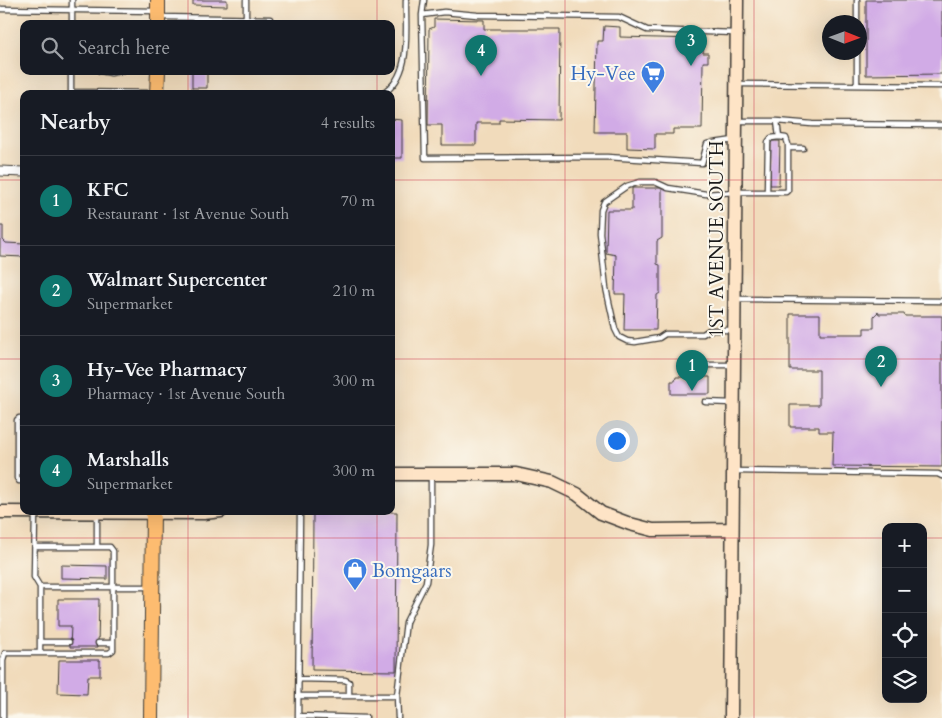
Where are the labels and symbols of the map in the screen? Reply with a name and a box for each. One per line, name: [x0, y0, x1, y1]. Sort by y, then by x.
north arrow: [822, 15, 867, 60]
pin: 3: [675, 25, 707, 66]
pin: 4: [465, 35, 497, 76]
supermarket icon: Hy-Vee: [640, 60, 666, 94]
place label: Hy-Vee: [570, 61, 636, 87]
street label: 1ST AVENUE SOUTH: [704, 140, 730, 338]
pin: 2: [865, 346, 897, 387]
pin: 1: [676, 350, 708, 391]
your location: [604, 428, 630, 454]
shop icon: Bomgaars: [342, 557, 368, 591]
place label: Bomgaars: [372, 558, 452, 584]

